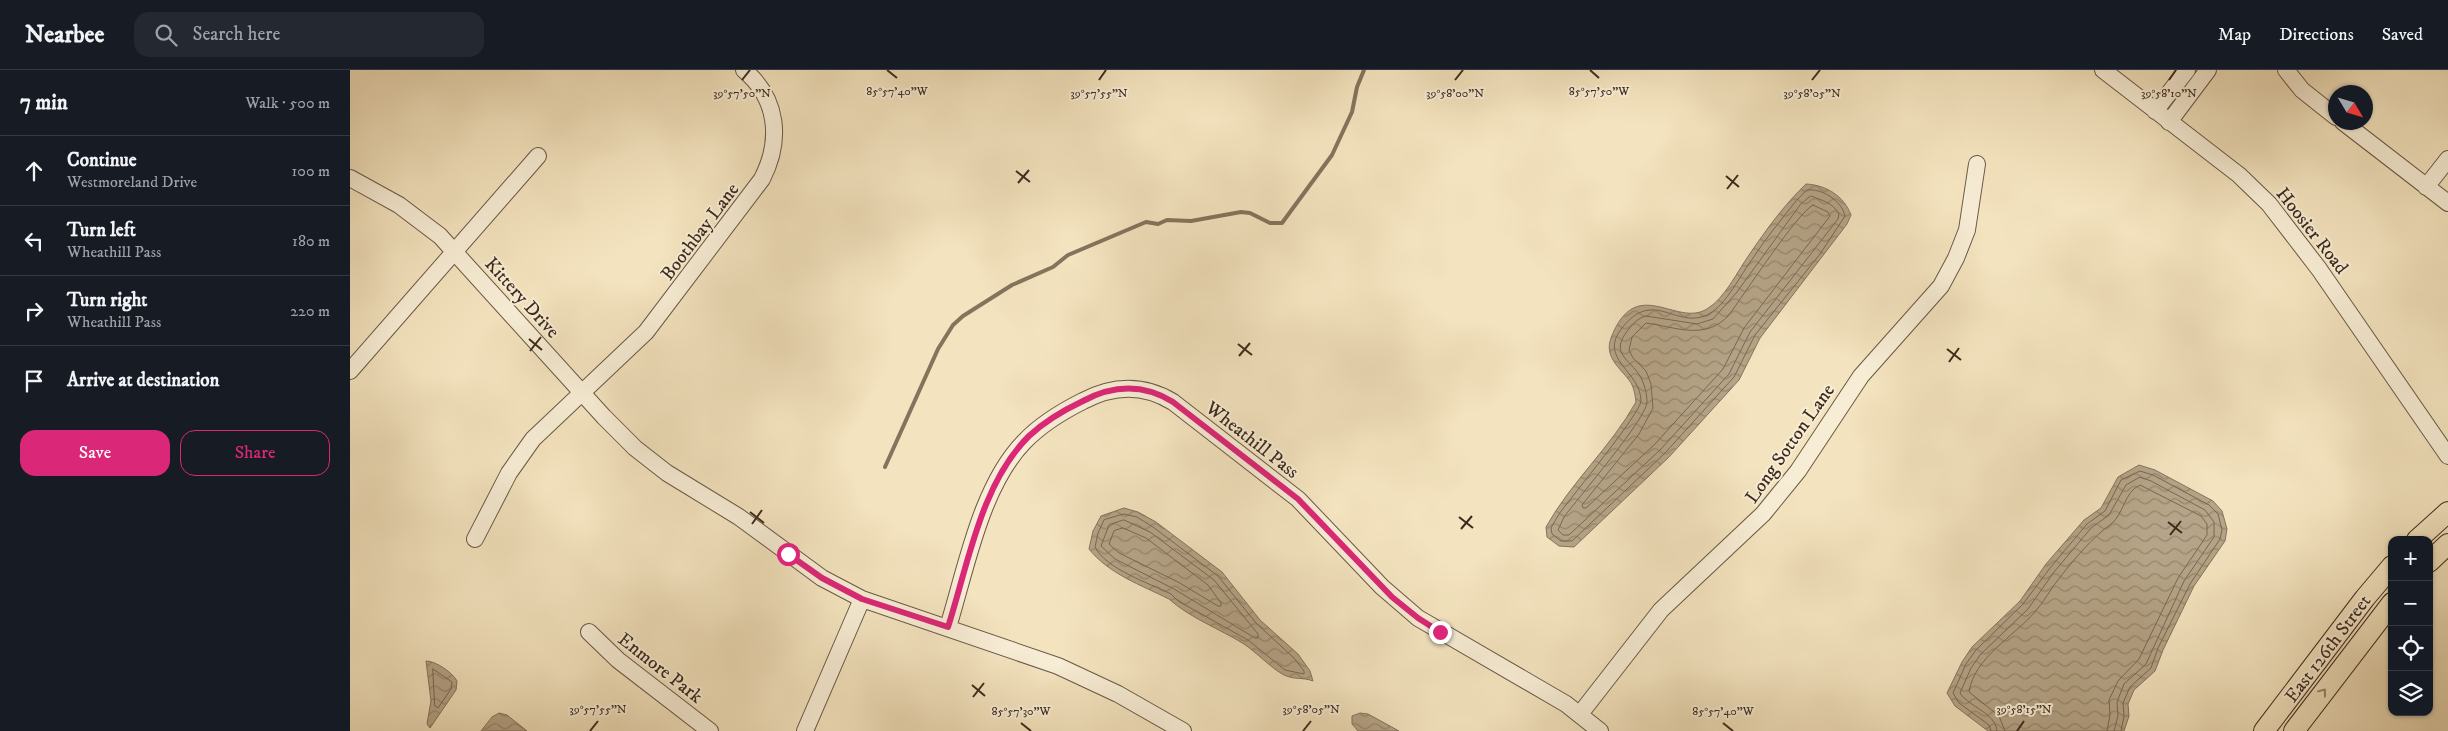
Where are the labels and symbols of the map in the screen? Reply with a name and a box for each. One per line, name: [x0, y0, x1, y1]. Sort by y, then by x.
text: 85°57'40"W: [866, 84, 929, 99]
text: 85°57'50"W: [1569, 84, 1630, 99]
north arrow: [2328, 85, 2373, 130]
text: 39°57'50"N: [713, 86, 771, 101]
text: 39°57'55"N: [1070, 86, 1128, 101]
text: 39°58'00"N: [1426, 86, 1484, 101]
text: 39°58'05"N: [1783, 86, 1841, 101]
text: 39°58'10"N: [2141, 86, 2197, 101]
street label: Boothbay Lane: [656, 179, 744, 285]
street label: Hoosier Road: [2271, 183, 2353, 279]
street label: Kittery Drive: [480, 253, 564, 343]
street label: Long Sotton Lane: [1741, 380, 1840, 508]
street label: Wheathill Pass: [1200, 396, 1303, 484]
route start: [777, 543, 800, 566]
street label: East 126th Street: [2280, 590, 2376, 707]
route end: [1429, 621, 1452, 644]
street label: Enmore Park: [613, 628, 708, 709]
one-way arrow: [2317, 688, 2326, 698]
text: 39°57'55"N: [569, 702, 627, 717]
text: 39°58'05"N: [1282, 702, 1340, 717]
text: 39°58'15"N: [1996, 702, 2052, 717]
text: 85°57'30"W: [991, 704, 1052, 719]
text: 85°57'40"W: [1692, 704, 1755, 719]

